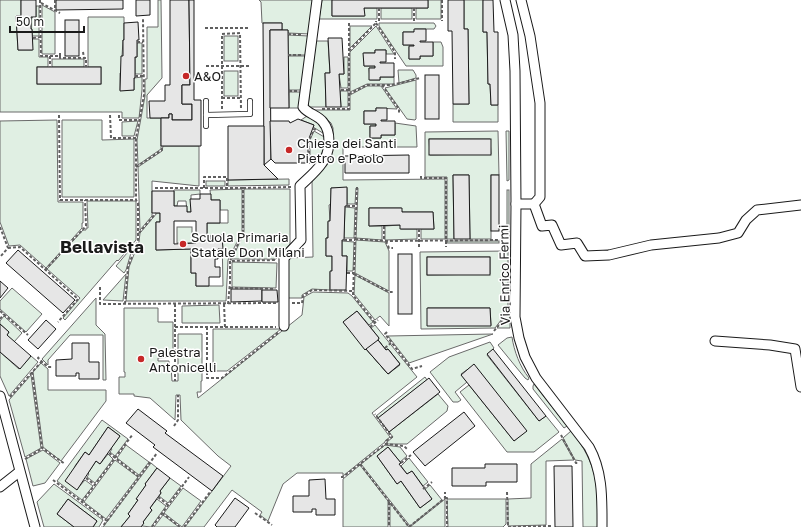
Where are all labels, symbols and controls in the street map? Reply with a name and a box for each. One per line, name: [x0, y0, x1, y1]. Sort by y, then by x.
scale bar: [10, 8, 84, 34]
text: 50 m: [16, 14, 44, 29]
place label: A&O: [194, 68, 221, 84]
marker: A&O: [181, 71, 191, 81]
place label: Chiesa dei Santi Pietro e Paolo: [297, 135, 397, 166]
marker: Chiesa dei Santi Pietro e Paolo: [284, 145, 294, 155]
street label: Via Enrico Fermi: [495, 225, 513, 325]
place label: Scuola Primaria Statale Don Milani: [191, 229, 305, 260]
district label: Bellavista: [60, 236, 144, 257]
marker: Scuola Primaria Statale Don Milani: [178, 239, 188, 249]
place label: Palestra Antonicelli: [149, 344, 216, 375]
marker: Palestra Antonicelli: [136, 354, 146, 364]

